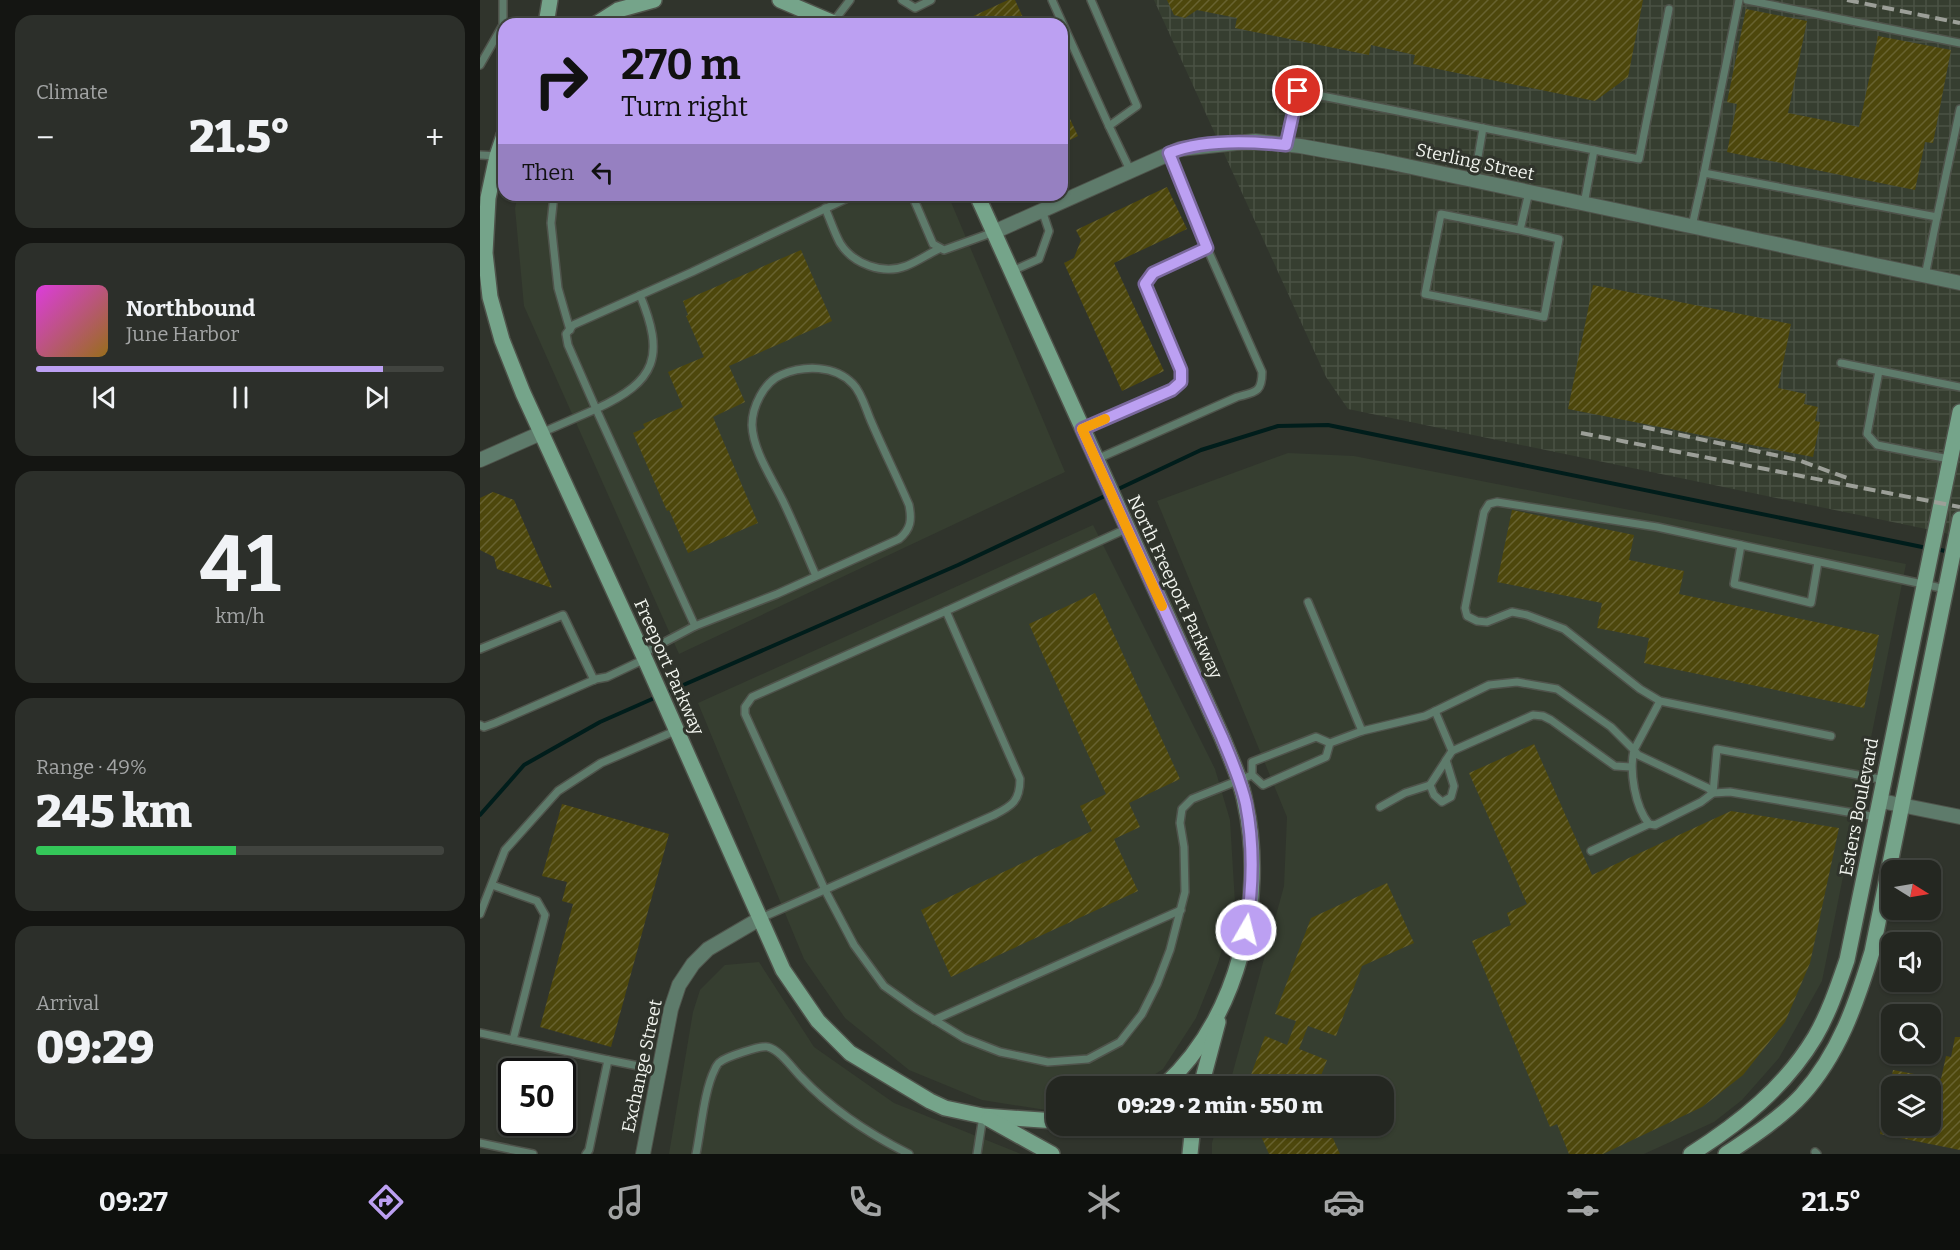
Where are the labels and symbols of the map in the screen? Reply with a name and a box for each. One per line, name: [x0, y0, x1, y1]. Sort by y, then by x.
pin: [1272, 65, 1323, 116]
street label: Sterling Street: [1414, 139, 1537, 185]
street label: North Freeport Parkway: [1123, 492, 1227, 683]
street label: Freeport Parkway: [629, 595, 709, 739]
street label: Esters Boulevard: [1835, 736, 1883, 878]
north arrow: [1881, 860, 1941, 920]
position arrow: [1214, 898, 1278, 962]
street label: Exchange Street: [617, 997, 667, 1135]
speed limit sign: 50: [498, 1058, 576, 1136]

